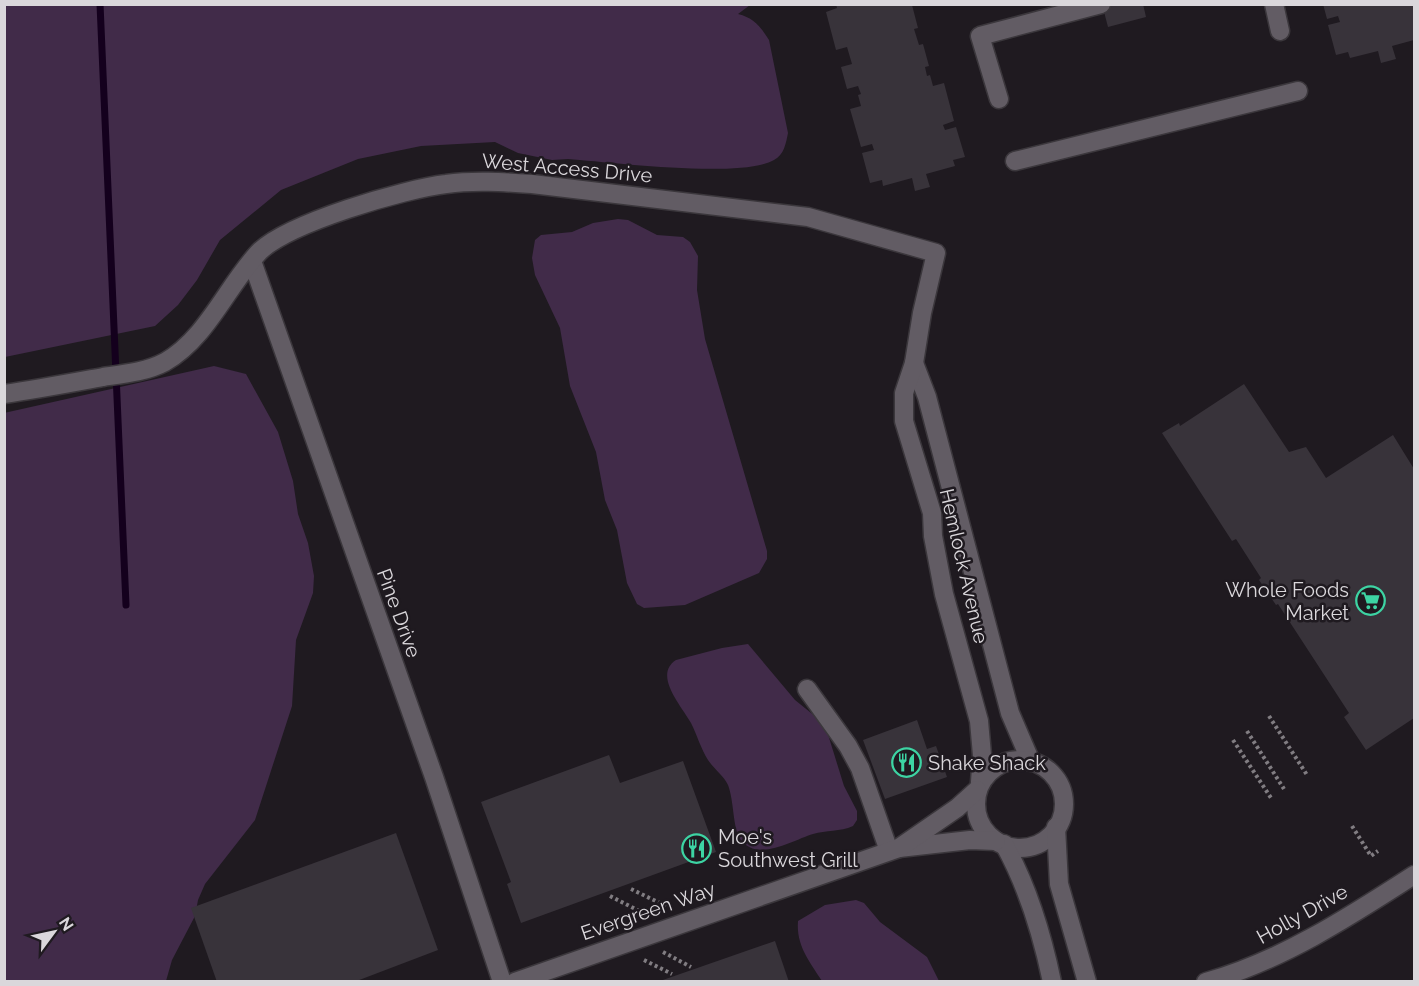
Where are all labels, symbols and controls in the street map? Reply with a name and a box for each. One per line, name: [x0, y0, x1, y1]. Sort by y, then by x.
street label: West Access Drive: [481, 149, 653, 187]
street label: Hemlock Avenue: [935, 486, 994, 646]
street label: Pine Drive: [372, 565, 426, 661]
place label: Whole Foods Market: [1225, 578, 1349, 625]
supermarket icon: Whole Foods Market: [1354, 585, 1386, 617]
restaurant icon: Shake Shack: [891, 747, 923, 779]
place label: Shake Shack: [928, 751, 1046, 775]
place label: Moe's Southwest Grill: [718, 825, 858, 872]
restaurant icon: Moe's Southwest Grill: [681, 832, 713, 864]
street label: Evergreen Way: [578, 877, 718, 945]
street label: Holly Drive: [1252, 879, 1352, 949]
north arrow: [24, 902, 84, 962]
text: N: [55, 914, 77, 934]

